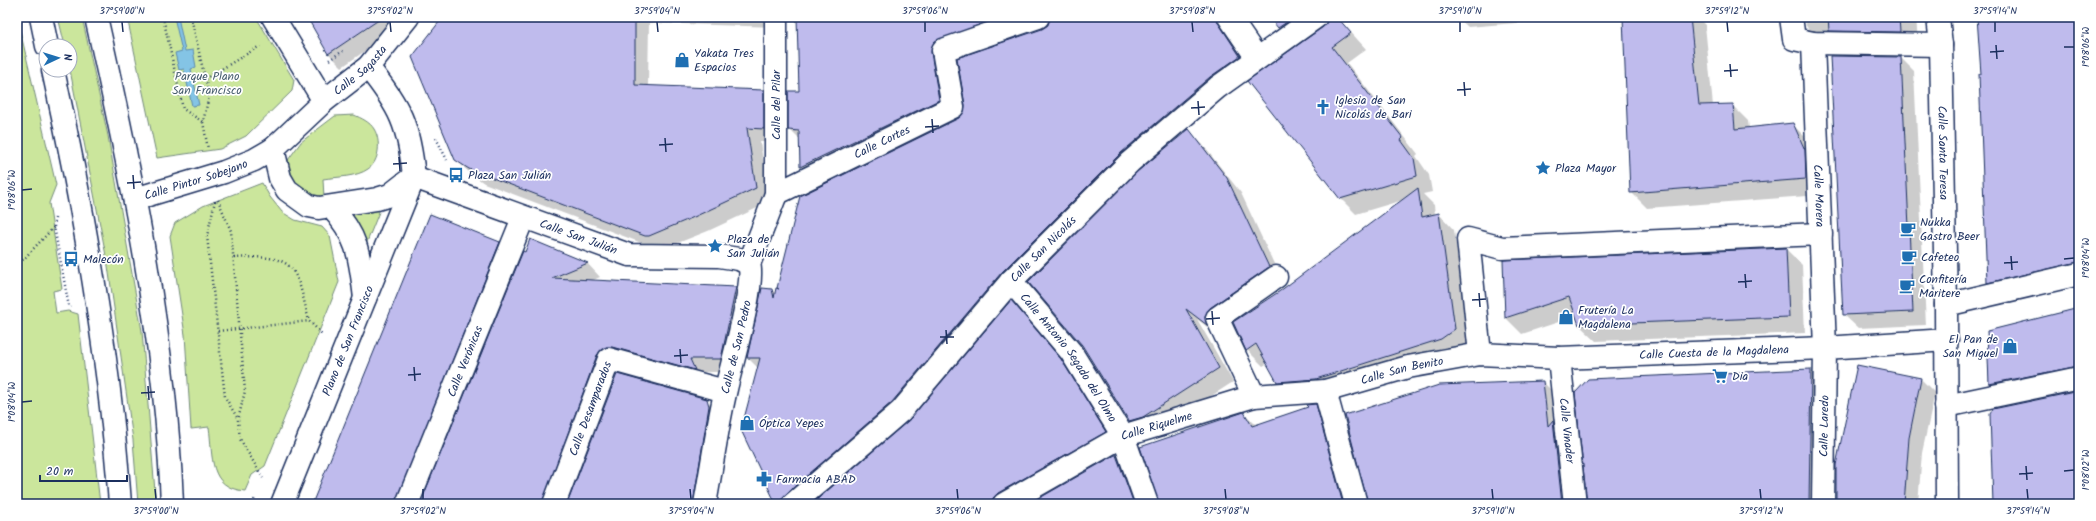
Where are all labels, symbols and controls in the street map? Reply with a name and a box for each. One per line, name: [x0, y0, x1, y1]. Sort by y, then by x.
text: 37°59'00"N: [99, 3, 145, 19]
text: 37°59'02"N: [367, 3, 413, 19]
text: 37°59'04"N: [634, 3, 680, 19]
text: 37°59'06"N: [902, 3, 948, 19]
text: 37°59'08"N: [1169, 3, 1215, 19]
text: 37°59'10"N: [1438, 3, 1482, 19]
text: 37°59'12"N: [1705, 3, 1749, 19]
text: 37°59'14"N: [1973, 3, 2017, 19]
text: 1°08'06"W: [2078, 26, 2094, 67]
north arrow: [38, 38, 78, 78]
street label: Calle Sagasta: [329, 41, 392, 100]
place label: Yakata Tres Espacios: [694, 44, 754, 77]
shop icon: Yakata Tres Espacios: [673, 51, 691, 69]
text: N: [58, 53, 76, 62]
park label: Parque Plano San Francisco: [172, 67, 242, 100]
street label: Calle del Pilar: [767, 69, 786, 140]
place label: Iglesia de San Nicolás de Bari: [1335, 91, 1413, 124]
church icon: Iglesia de San Nicolás de Bari: [1314, 98, 1332, 116]
street label: Calle Santa Teresa: [1932, 105, 1953, 201]
street label: Calle Cortes: [851, 120, 914, 164]
street label: Calle Pintor Sobejano: [142, 154, 251, 206]
place icon: Plaza Mayor: [1534, 159, 1552, 177]
place label: Plaza Mayor: [1555, 159, 1617, 178]
street label: Calle Morera: [1808, 164, 1829, 228]
bus stop icon: Plaza San Julián: [447, 166, 465, 184]
place label: Plaza San Julián: [468, 166, 551, 185]
text: 1°08'06"W: [4, 169, 20, 210]
street label: Calle San Nicolás: [1006, 212, 1081, 287]
place label: Nukka Gastro Beer: [1920, 213, 1980, 246]
street label: Calle San Julián: [537, 214, 620, 260]
cafe icon: Nukka Gastro Beer: [1899, 220, 1917, 238]
place label: Plaza de San Julián: [727, 230, 779, 263]
place icon: Plaza de San Julián: [706, 237, 724, 255]
text: 1°08'04"W: [2078, 238, 2094, 278]
cafe icon: Cafeteo: [1900, 248, 1918, 266]
place label: Cafeteo: [1921, 248, 1959, 267]
bus stop icon: Malecón: [62, 250, 80, 268]
place label: Malecón: [83, 250, 124, 269]
place label: Confitería Maritere: [1919, 270, 1967, 303]
cafe icon: Confitería Maritere: [1898, 277, 1916, 295]
street label: Plano de San Francisco: [318, 283, 379, 399]
street label: Calle Antonio Segado del Olmo: [1015, 289, 1121, 426]
street label: Calle de San Pedro: [716, 299, 757, 396]
place label: Frutería La Magdalena: [1578, 301, 1634, 334]
shop icon: Frutería La Magdalena: [1557, 308, 1575, 326]
street label: Calle Verónicas: [442, 323, 488, 400]
place label: El Pan de San Miguel: [1943, 330, 1999, 363]
shop icon: El Pan de San Miguel: [2001, 337, 2019, 355]
street label: Calle Cuesta de la Magdalena: [1639, 340, 1790, 365]
street label: Calle San Benito: [1359, 352, 1445, 390]
street label: Calle Desamparados: [564, 359, 617, 459]
supermarket icon: Dia: [1711, 367, 1729, 385]
place label: Dia: [1732, 367, 1749, 386]
text: 1°08'04"W: [4, 382, 20, 422]
street label: Calle Laredo: [1814, 395, 1835, 457]
street label: Calle Vinader: [1553, 397, 1580, 465]
street label: Calle Riquelme: [1119, 406, 1195, 446]
shop icon: Óptica Yepes: [738, 414, 756, 432]
place label: Óptica Yepes: [759, 414, 824, 433]
text: 1°08'02"W: [2078, 449, 2094, 490]
scale bar: [40, 457, 127, 483]
text: 20 m: [46, 462, 74, 481]
pharmacy icon: Farmacia ABAD: [755, 470, 773, 488]
place label: Farmacia ABAD: [776, 470, 856, 489]
text: 37°59'00"N: [133, 503, 179, 519]
text: 37°59'02"N: [400, 503, 446, 519]
text: 37°59'04"N: [668, 503, 714, 519]
text: 37°59'06"N: [935, 503, 981, 519]
text: 37°59'08"N: [1203, 503, 1249, 519]
text: 37°59'10"N: [1471, 503, 1515, 519]
text: 37°59'12"N: [1739, 503, 1783, 519]
text: 37°59'14"N: [2006, 503, 2050, 519]

